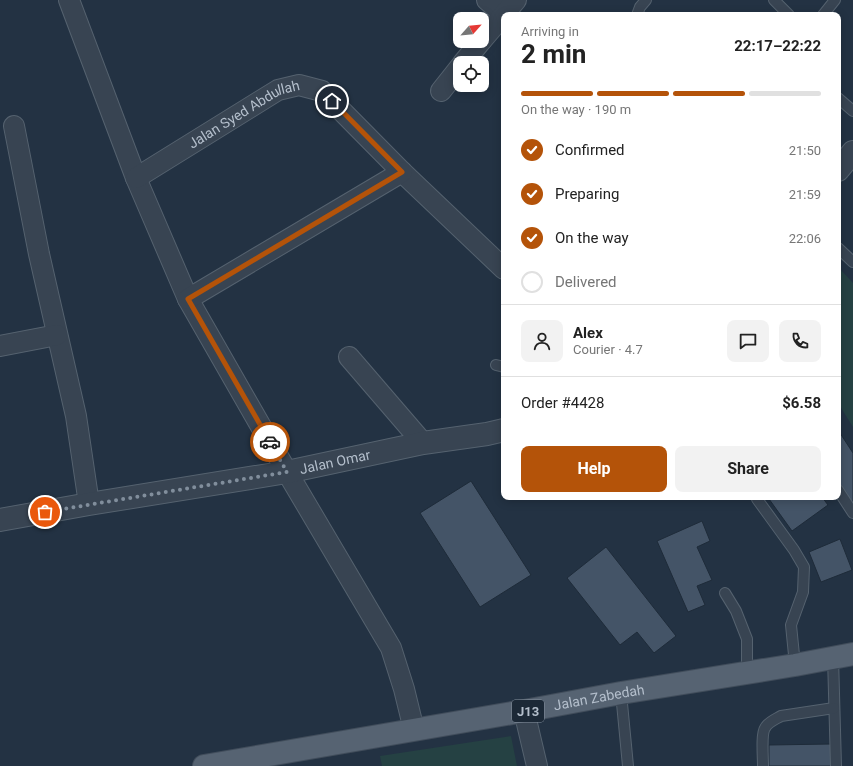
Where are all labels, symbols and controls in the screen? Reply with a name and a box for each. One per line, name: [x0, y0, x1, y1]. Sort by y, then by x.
north arrow: [453, 12, 489, 48]
map controls: [453, 12, 489, 92]
text: Arriving in: [521, 24, 579, 39]
text: 22:17–22:22: [734, 37, 821, 55]
text: 2 min: [521, 39, 586, 69]
button: locate: [453, 56, 489, 92]
street label: Jalan Syed Abdullah: [185, 77, 301, 152]
pin: [315, 84, 349, 118]
icon: home: [321, 90, 343, 112]
text: On the way · 190 m: [521, 102, 631, 117]
icon: check: [521, 139, 543, 161]
text: Confirmed: [555, 141, 625, 159]
text: 21:50: [789, 143, 821, 158]
icon: check: [521, 183, 543, 205]
text: Preparing: [555, 185, 619, 203]
text: 21:59: [789, 187, 821, 202]
icon: check: [521, 227, 543, 249]
text: On the way: [555, 229, 629, 247]
text: 22:06: [789, 231, 821, 246]
text: Delivered: [555, 273, 617, 291]
button: person: [521, 320, 563, 362]
button: chat: [727, 320, 769, 362]
button: phone: [779, 320, 821, 362]
text: Alex: [573, 324, 603, 342]
text: Courier · 4.7: [573, 342, 643, 357]
text: Order #4428: [521, 394, 604, 412]
text: $6.58: [782, 394, 821, 412]
courier: [250, 422, 290, 462]
icon: car: [259, 431, 281, 453]
street label: Jalan Omar: [298, 446, 372, 477]
button: Help: [521, 446, 667, 492]
button: Share: [675, 446, 821, 492]
pin: [28, 495, 62, 529]
icon: bag: [34, 501, 56, 523]
street label: Jalan Zabedah: [552, 681, 646, 713]
road number: J13: [512, 700, 544, 722]

